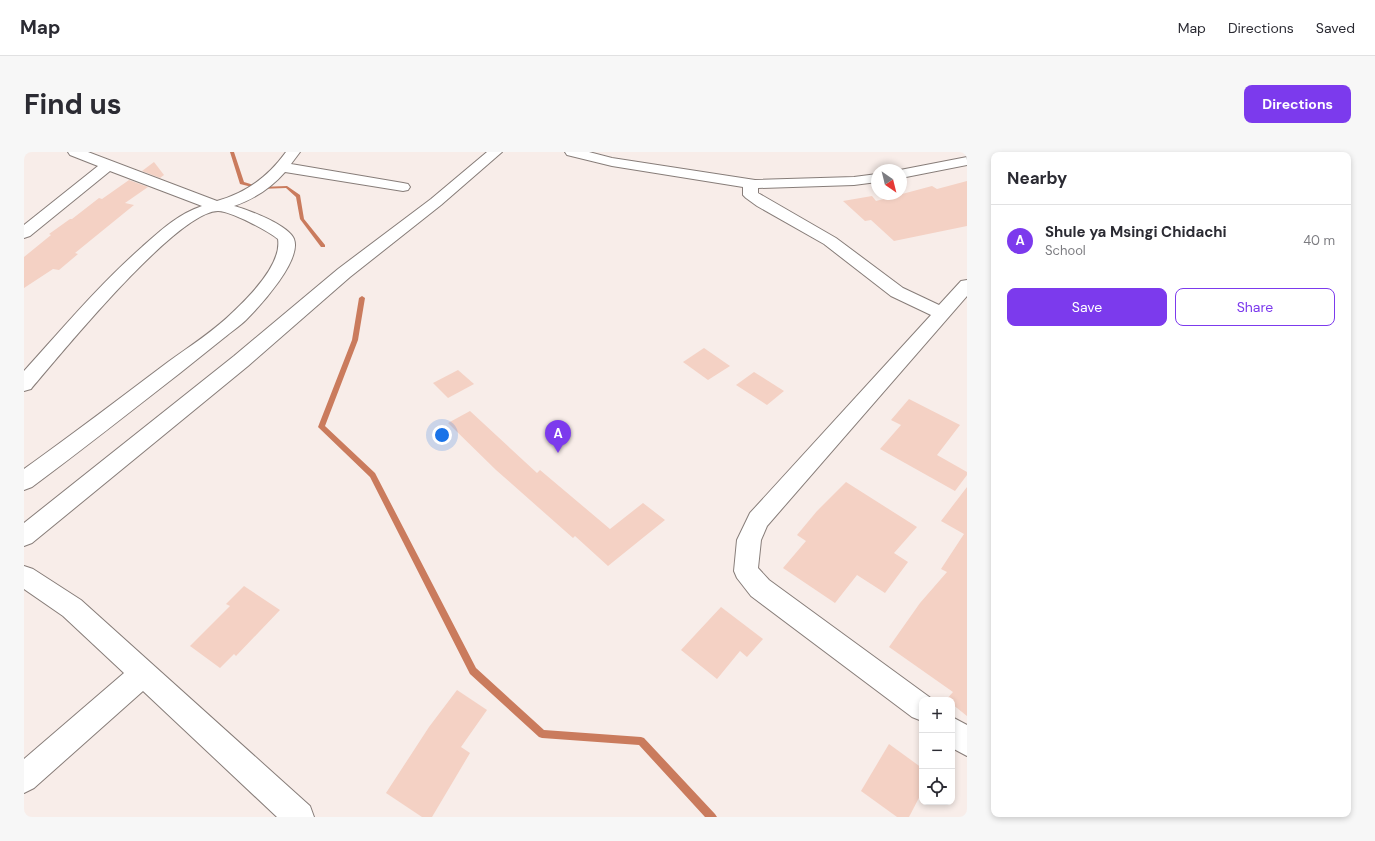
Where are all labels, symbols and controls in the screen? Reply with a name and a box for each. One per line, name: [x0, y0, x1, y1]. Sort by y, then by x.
text: Map: [20, 15, 60, 40]
text: Map: [1178, 19, 1206, 37]
text: Directions: [1228, 19, 1294, 37]
text: Saved: [1316, 19, 1355, 37]
button: Directions: [1244, 85, 1351, 123]
text: Find us: [24, 86, 122, 123]
north arrow: [871, 164, 907, 200]
text: Nearby: [1007, 167, 1067, 189]
text: Shule ya Msingi Chidachi: [1045, 222, 1227, 242]
text: A: [1015, 232, 1025, 249]
text: 40 m: [1303, 232, 1335, 249]
text: School: [1045, 242, 1086, 259]
button: Save: [1007, 288, 1167, 326]
button: Share: [1175, 288, 1335, 326]
pin: A: [545, 420, 571, 453]
your location: [432, 425, 452, 445]
map controls: [919, 697, 955, 805]
button: +: [919, 697, 955, 733]
button: −: [919, 733, 955, 769]
button: locate: [919, 769, 955, 805]

